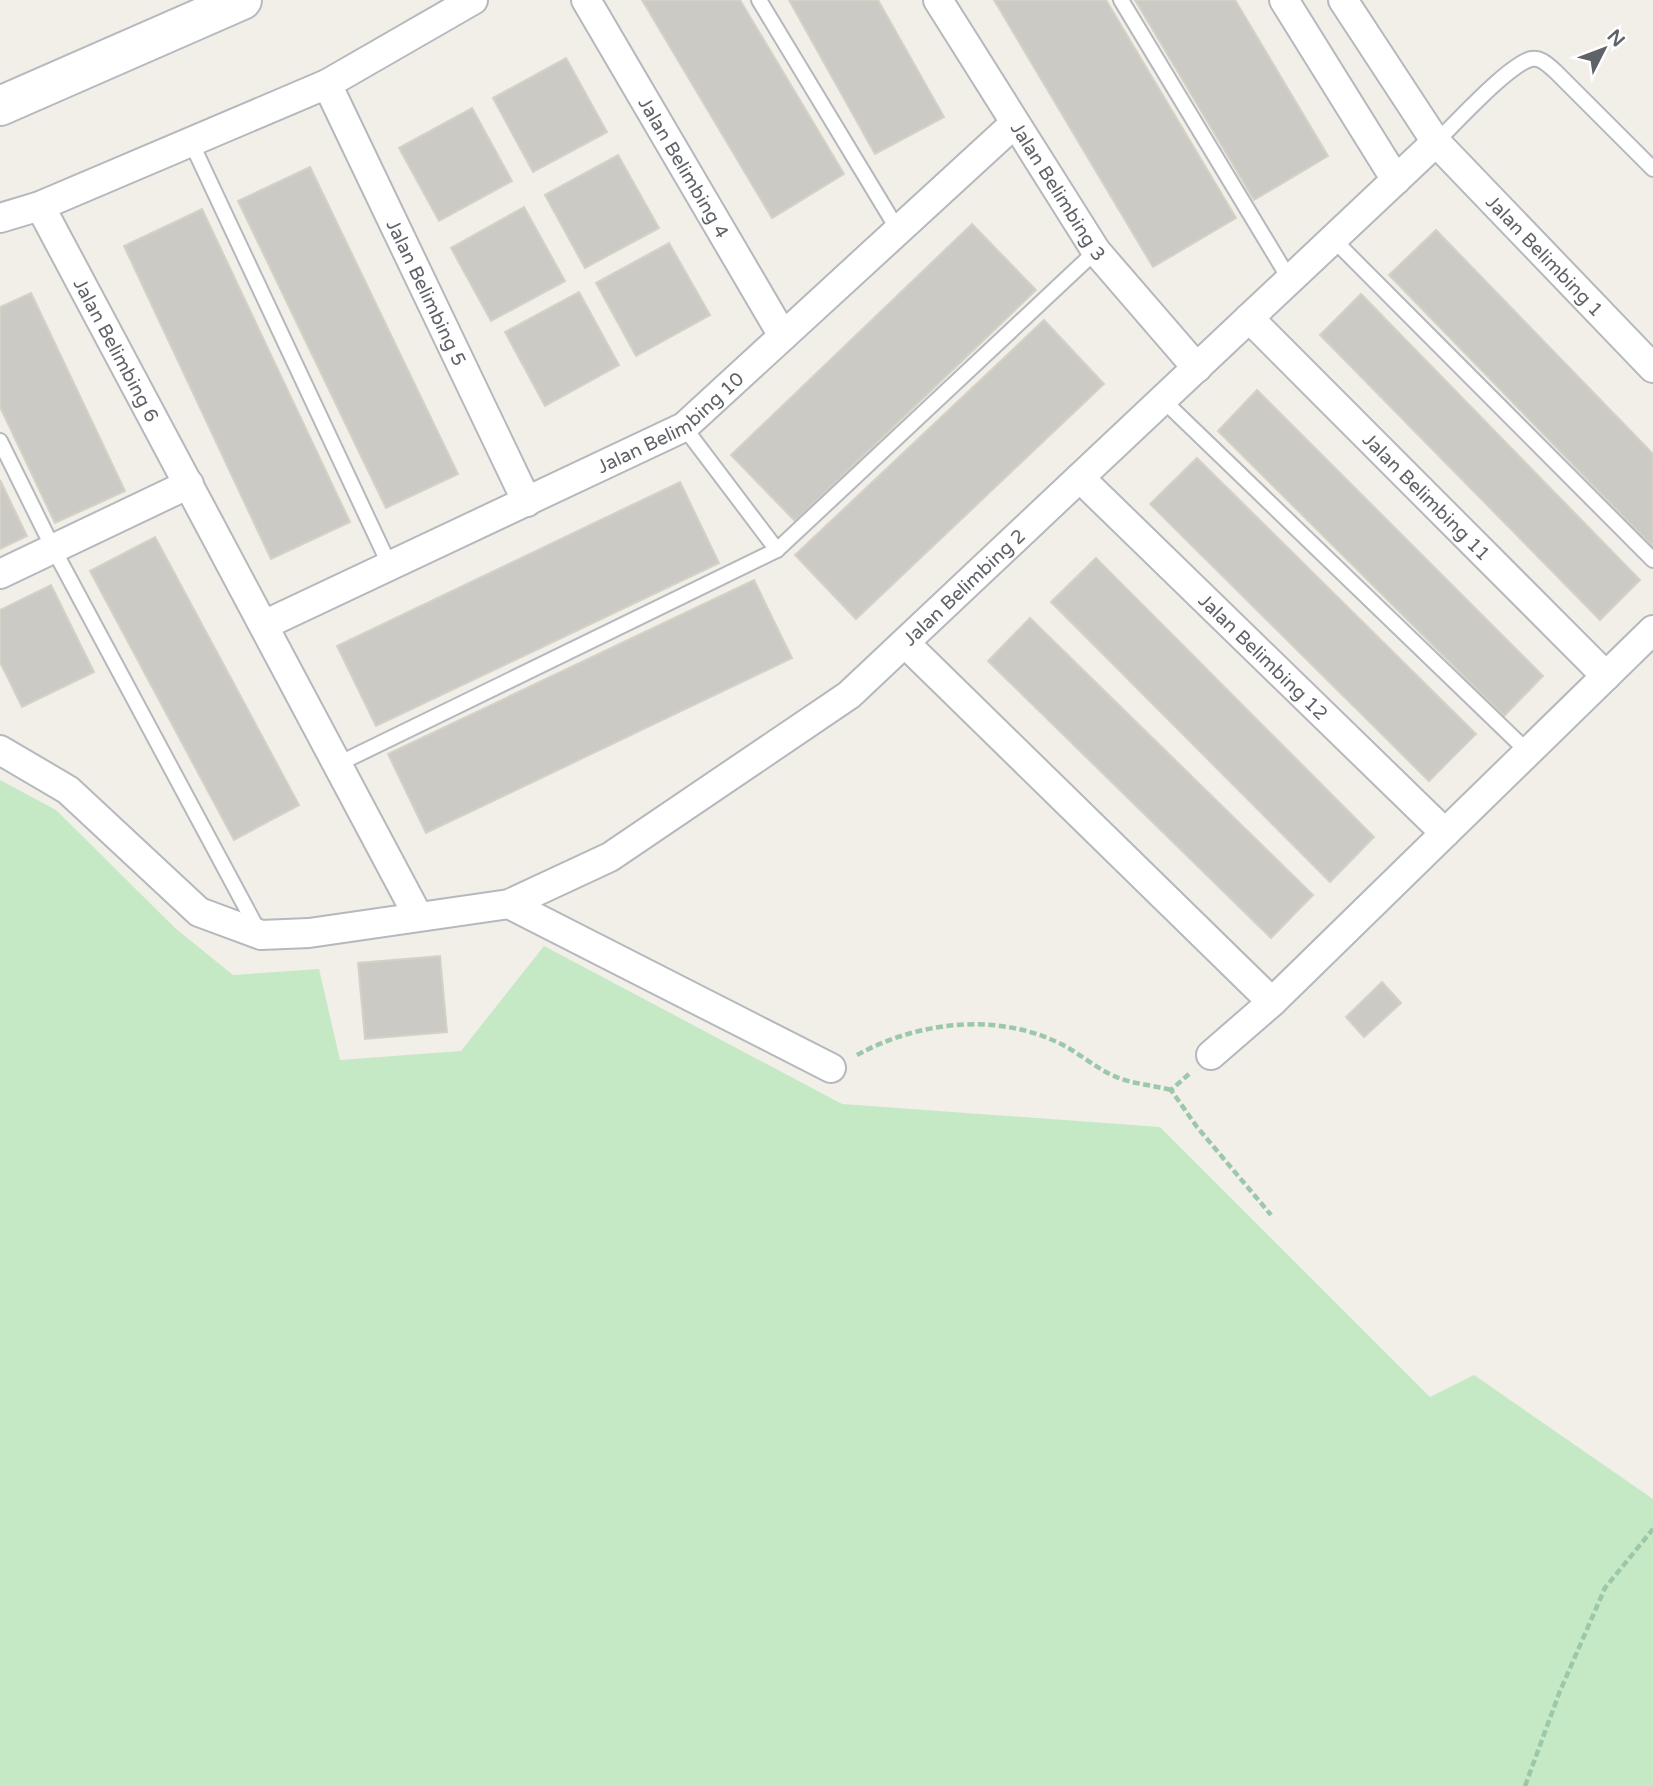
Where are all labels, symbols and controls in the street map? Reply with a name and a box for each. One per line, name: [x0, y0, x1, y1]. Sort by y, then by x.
north arrow: [1569, 14, 1639, 84]
text: N: [1603, 25, 1629, 51]
street label: Jalan Belimbing 4: [633, 94, 733, 242]
street label: Jalan Belimbing 3: [1006, 118, 1110, 266]
street label: Jalan Belimbing 1: [1481, 191, 1607, 321]
street label: Jalan Belimbing 5: [381, 216, 470, 369]
street label: Jalan Belimbing 6: [69, 275, 163, 426]
street label: Jalan Belimbing 10: [594, 368, 748, 478]
street label: Jalan Belimbing 11: [1358, 429, 1495, 566]
street label: Jalan Belimbing 2: [899, 525, 1030, 650]
street label: Jalan Belimbing 12: [1194, 590, 1332, 725]

